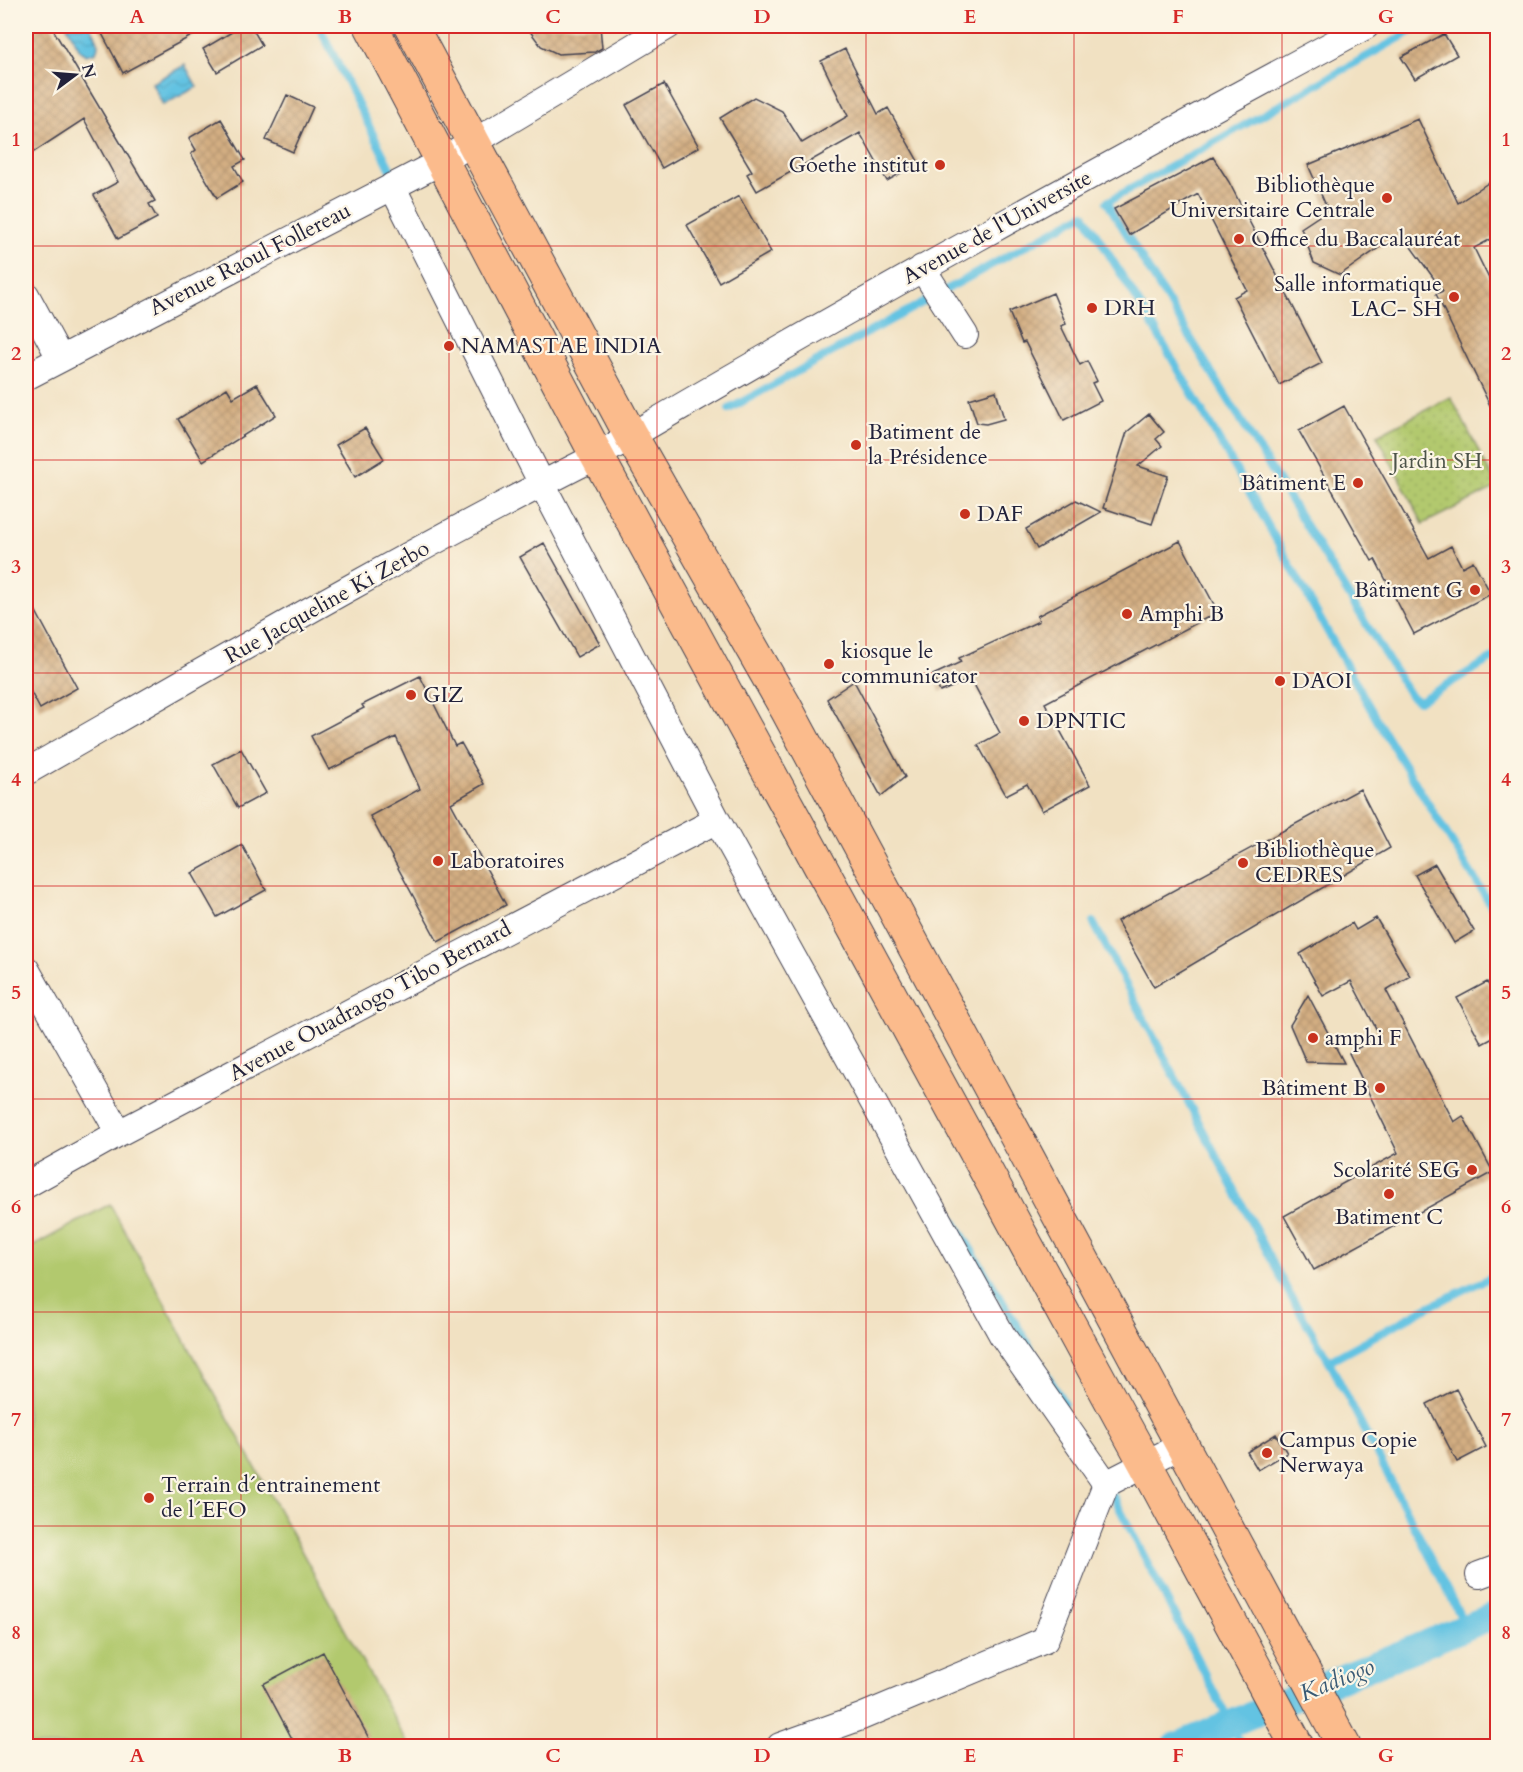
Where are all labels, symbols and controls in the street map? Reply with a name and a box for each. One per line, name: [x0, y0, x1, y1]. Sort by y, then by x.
text: A: [129, 3, 145, 30]
text: B: [338, 3, 352, 30]
text: C: [545, 3, 561, 30]
text: D: [753, 3, 771, 30]
text: E: [964, 3, 976, 30]
text: F: [1172, 3, 1184, 30]
text: G: [1378, 3, 1394, 30]
north arrow: [45, 45, 105, 105]
text: N: [76, 61, 101, 81]
text: 1: [11, 126, 21, 153]
text: 1: [1501, 126, 1511, 153]
place label: Goethe institut: [789, 150, 928, 180]
marker: Goethe institut: [933, 158, 947, 172]
street label: Avenue de l'Universite: [897, 163, 1097, 291]
place label: Bibliothèque Universitaire Centrale: [1170, 170, 1375, 225]
marker: Bibliothèque Universitaire Centrale: [1380, 191, 1394, 205]
street label: Avenue Raoul Follereau: [144, 195, 356, 323]
place label: Office du Baccalauréat: [1251, 224, 1460, 254]
marker: Office du Baccalauréat: [1232, 232, 1246, 246]
place label: Salle informatique LAC- SH: [1274, 269, 1442, 324]
marker: Salle informatique LAC- SH: [1447, 290, 1461, 304]
place label: DRH: [1104, 293, 1156, 323]
marker: DRH: [1085, 301, 1099, 315]
place label: NAMASTAE INDIA: [461, 331, 662, 361]
marker: NAMASTAE INDIA: [442, 339, 456, 353]
text: 2: [11, 340, 21, 367]
text: 2: [1501, 340, 1511, 367]
place label: Batiment de la Présidence: [868, 417, 988, 472]
marker: Batiment de la Présidence: [849, 438, 863, 452]
park label: Jardin SH: [1389, 446, 1482, 476]
place label: Bâtiment E: [1241, 468, 1346, 498]
marker: Bâtiment E: [1351, 476, 1365, 490]
place label: DAF: [977, 499, 1023, 529]
marker: DAF: [958, 507, 972, 521]
street label: Rue Jacqueline Ki Zerbo: [219, 533, 435, 671]
text: 3: [11, 553, 21, 580]
text: 3: [1501, 553, 1511, 580]
place label: Bâtiment G: [1354, 575, 1463, 605]
marker: Bâtiment G: [1468, 583, 1482, 597]
place label: Amphi B: [1139, 599, 1224, 629]
marker: Amphi B: [1120, 607, 1134, 621]
place label: kiosque le communicator: [841, 636, 978, 691]
marker: kiosque le communicator: [822, 657, 836, 671]
place label: DAOI: [1292, 666, 1352, 696]
marker: DAOI: [1273, 674, 1287, 688]
place label: GIZ: [423, 680, 464, 710]
marker: GIZ: [404, 688, 418, 702]
place label: DPNTIC: [1036, 706, 1126, 736]
marker: DPNTIC: [1017, 714, 1031, 728]
text: 4: [11, 766, 21, 793]
text: 4: [1501, 766, 1511, 793]
place label: Bibliothèque CEDRES: [1255, 835, 1374, 890]
place label: Laboratoires: [450, 846, 564, 876]
marker: Laboratoires: [431, 854, 445, 868]
marker: Bibliothèque CEDRES: [1236, 856, 1250, 870]
street label: Avenue Ouadraogo Tibo Bernard: [224, 914, 517, 1088]
text: 5: [11, 979, 21, 1006]
text: 5: [1501, 979, 1511, 1006]
place label: amphi F: [1325, 1023, 1402, 1053]
marker: amphi F: [1306, 1031, 1320, 1045]
place label: Bâtiment B: [1261, 1073, 1368, 1103]
marker: Bâtiment B: [1373, 1081, 1387, 1095]
place label: Scolarité SEG: [1333, 1155, 1460, 1185]
marker: Scolarité SEG: [1465, 1163, 1479, 1177]
marker: Batiment C: [1382, 1187, 1396, 1201]
text: 6: [11, 1193, 21, 1220]
text: 6: [1501, 1193, 1511, 1220]
place label: Batiment C: [1335, 1202, 1443, 1232]
text: 7: [11, 1406, 21, 1433]
text: 7: [1501, 1406, 1511, 1433]
place label: Campus Copie Nerwaya: [1279, 1425, 1418, 1480]
marker: Campus Copie Nerwaya: [1260, 1446, 1274, 1460]
place label: Terrain d´entrainement de l´EFO: [161, 1470, 380, 1525]
marker: Terrain d´entrainement de l´EFO: [142, 1491, 156, 1505]
text: 8: [11, 1619, 21, 1646]
text: 8: [1501, 1619, 1511, 1646]
water label: Kadiogo: [1294, 1650, 1380, 1710]
text: A: [129, 1742, 145, 1769]
text: B: [338, 1742, 352, 1769]
text: C: [545, 1742, 561, 1769]
text: D: [753, 1742, 771, 1769]
text: E: [964, 1742, 976, 1769]
text: F: [1172, 1742, 1184, 1769]
text: G: [1378, 1742, 1394, 1769]

